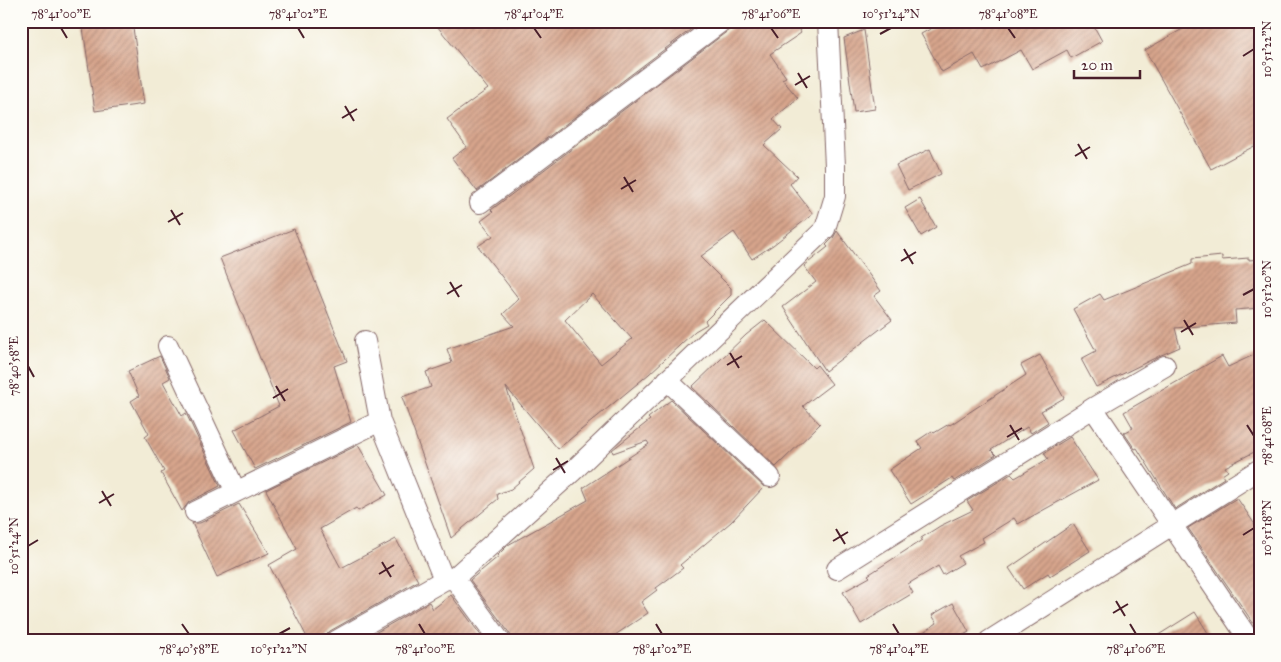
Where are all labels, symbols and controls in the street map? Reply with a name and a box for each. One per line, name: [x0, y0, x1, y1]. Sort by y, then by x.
text: 78°41'00"E: [31, 7, 91, 21]
text: 78°41'02"E: [269, 7, 328, 21]
text: 78°41'04"E: [504, 7, 564, 21]
text: 78°41'06"E: [742, 7, 801, 21]
text: 10°51'24"N: [862, 7, 920, 21]
text: 78°41'08"E: [978, 7, 1038, 21]
text: 10°51'22"N: [1260, 21, 1274, 77]
scale bar: [1074, 48, 1140, 80]
text: 20 m: [1081, 56, 1113, 74]
text: 10°51'20"N: [1260, 260, 1274, 318]
text: 78°40'58"E: [7, 336, 21, 396]
text: 78°41'08"E: [1260, 406, 1274, 466]
text: 10°51'18"N: [1260, 500, 1274, 556]
text: 10°51'24"N: [7, 517, 21, 575]
text: 78°40'58"E: [159, 642, 219, 656]
text: 10°51'22"N: [251, 642, 307, 656]
text: 78°41'00"E: [395, 642, 455, 656]
text: 78°41'02"E: [633, 642, 692, 656]
text: 78°41'04"E: [869, 642, 929, 656]
text: 78°41'06"E: [1107, 642, 1166, 656]

